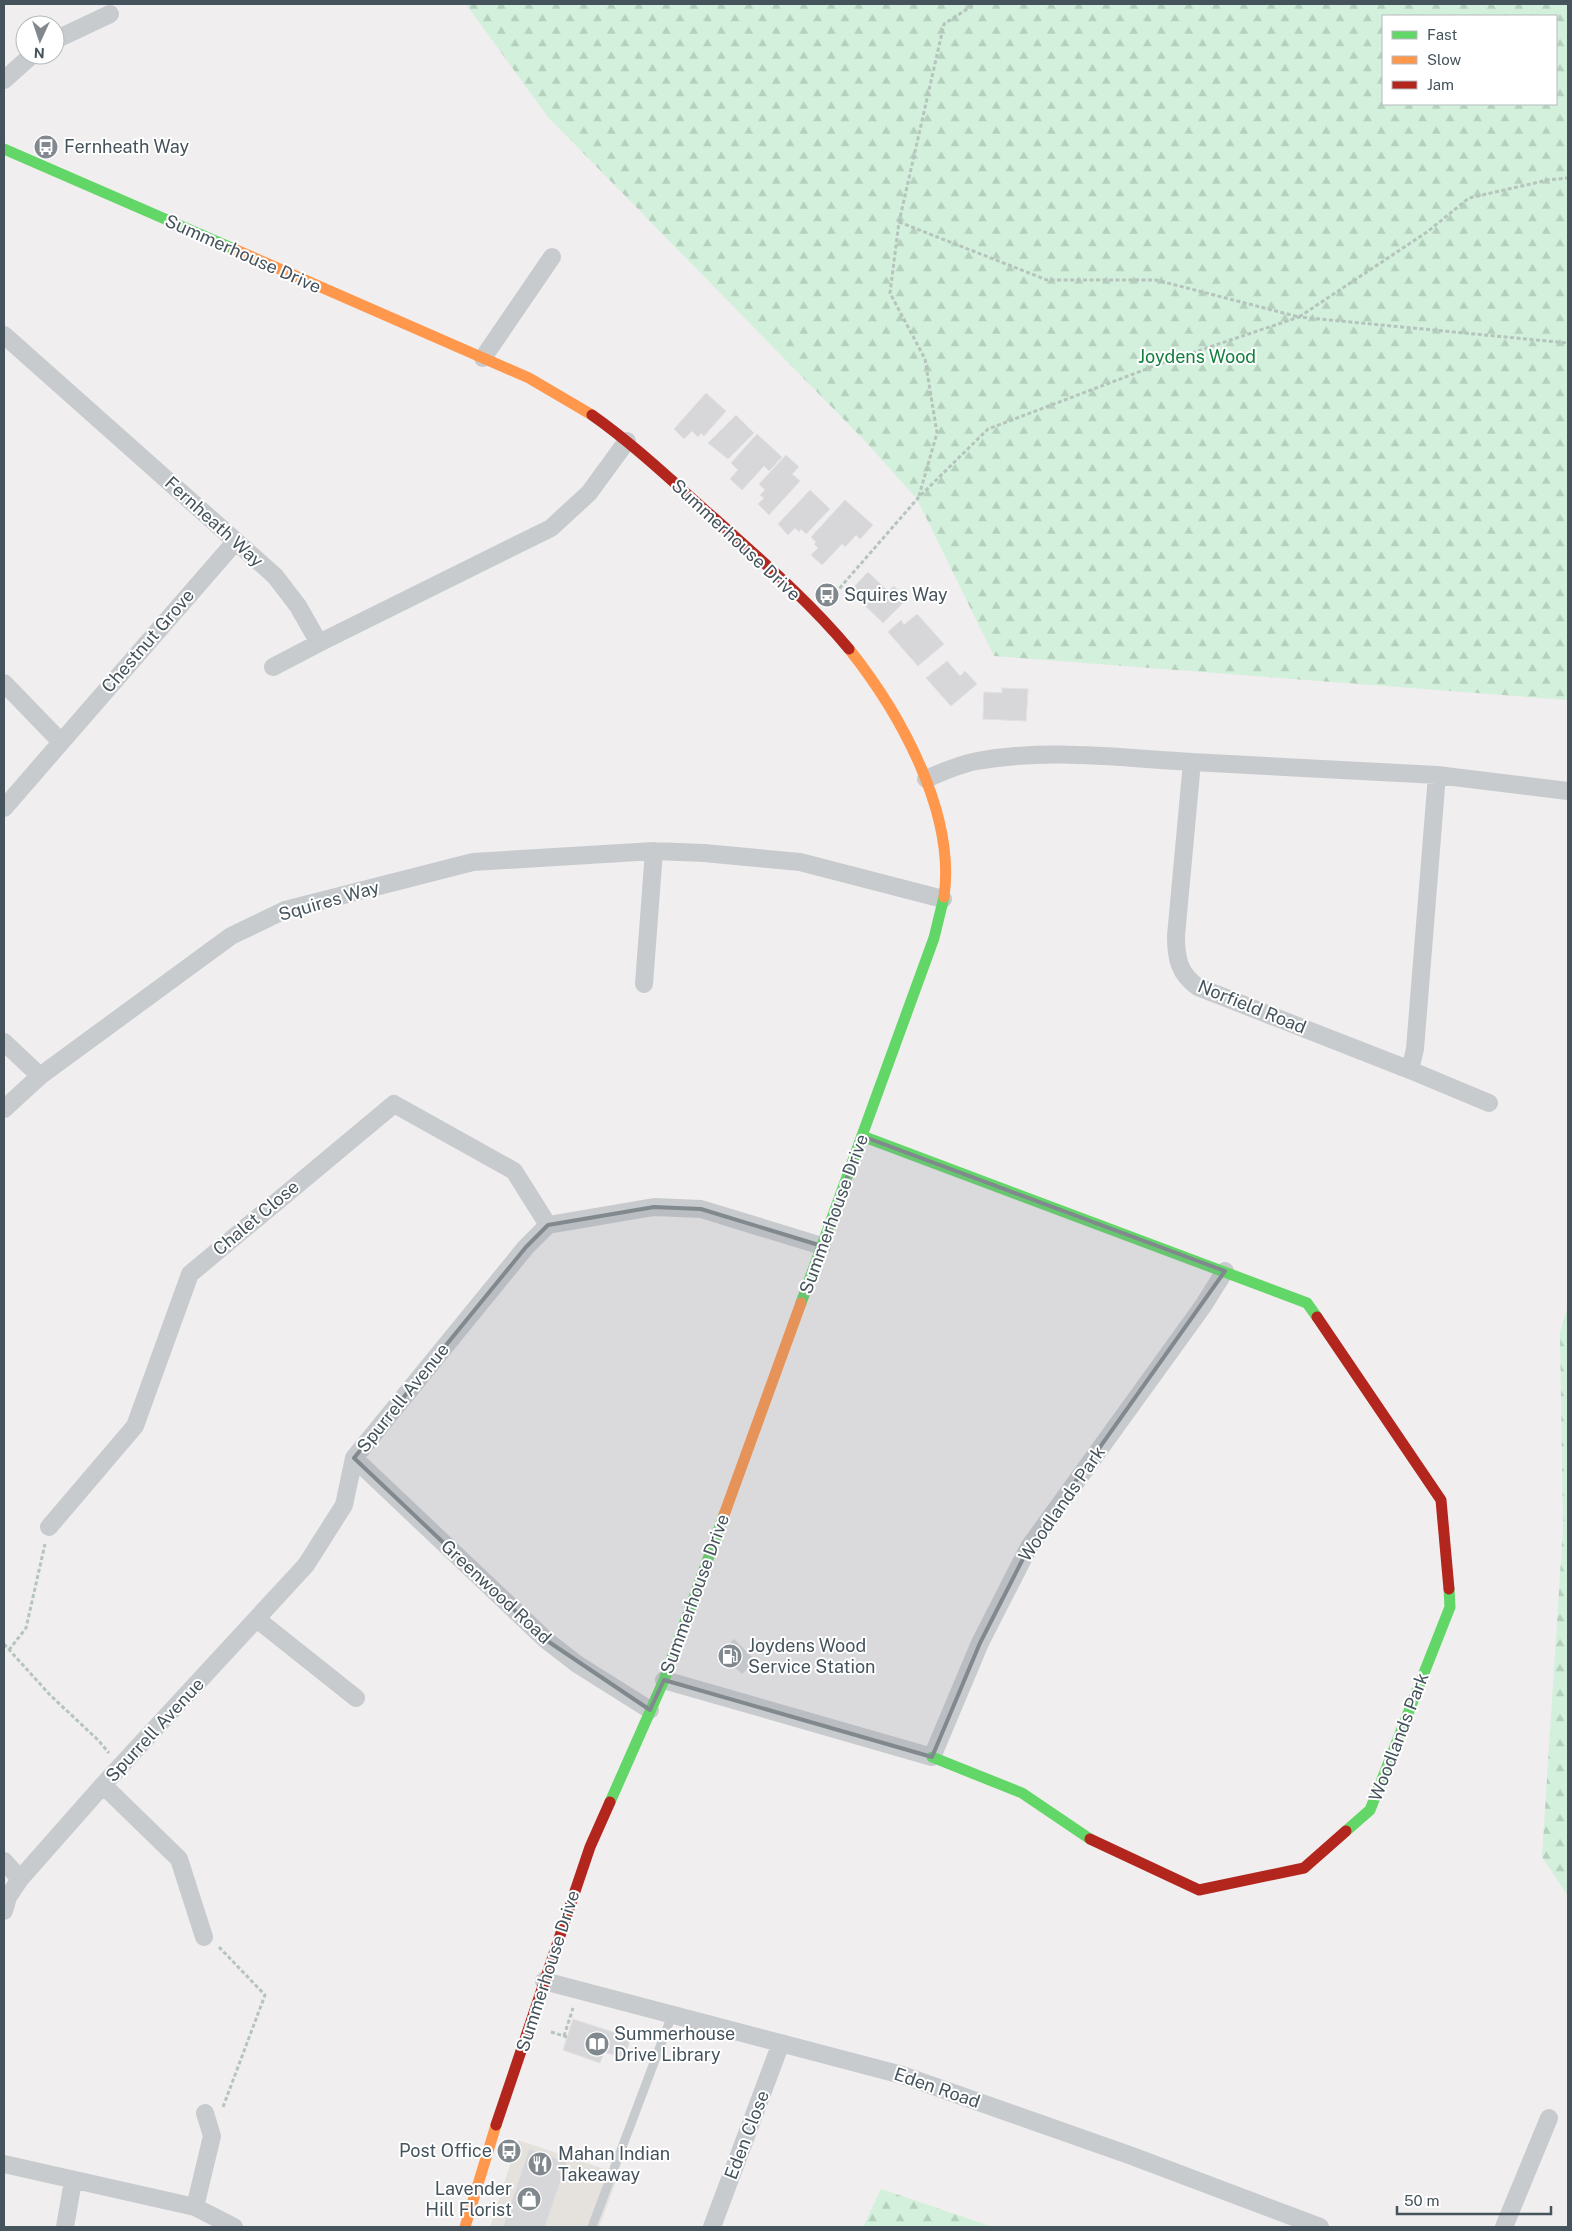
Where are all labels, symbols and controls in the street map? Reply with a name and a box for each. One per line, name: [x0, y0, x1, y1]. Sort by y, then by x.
north arrow: [15, 15, 65, 65]
legend: [1382, 15, 1557, 105]
text: Fast: [1427, 26, 1457, 43]
text: N: [33, 45, 45, 61]
text: Slow: [1427, 51, 1462, 68]
text: Jam: [1427, 76, 1454, 93]
bus stop icon: Fernheath Way: [33, 134, 59, 160]
place label: Fernheath Way: [64, 136, 189, 157]
street label: Summerhouse Drive: [162, 210, 324, 297]
park label: Joydens Wood: [1138, 346, 1256, 367]
street label: Fernheath Way: [161, 472, 268, 572]
street label: Summerhouse Drive: [668, 474, 805, 605]
bus stop icon: Squires Way: [814, 582, 840, 608]
place label: Squires Way: [844, 584, 948, 605]
street label: Chestnut Grove: [97, 585, 198, 697]
street label: Squires Way: [276, 876, 382, 925]
street label: Norfield Road: [1195, 975, 1309, 1038]
street label: Summerhouse Drive: [795, 1131, 872, 1297]
street label: Chalet Close: [208, 1176, 303, 1260]
street label: Spurrell Avenue: [352, 1339, 453, 1456]
street label: Woodlands Park: [1014, 1442, 1109, 1565]
street label: Summerhouse Drive: [656, 1511, 733, 1677]
street label: Greenwood Road: [437, 1535, 556, 1648]
place label: Joydens Wood Service Station: [748, 1635, 875, 1677]
fuel station icon: Joydens Wood Service Station: [717, 1643, 743, 1669]
street label: Woodlands Park: [1364, 1670, 1433, 1804]
street label: Spurrell Avenue: [101, 1673, 208, 1786]
street label: Summerhouse Drive: [511, 1887, 584, 2054]
place label: Summerhouse Drive Library: [614, 2023, 735, 2065]
library icon: Summerhouse Drive Library: [584, 2031, 610, 2057]
street label: Eden Road: [891, 2063, 983, 2112]
street label: Eden Close: [720, 2087, 773, 2182]
bus stop icon: Post Office: [496, 2138, 522, 2164]
place label: Post Office: [399, 2140, 492, 2161]
place label: Mahan Indian Takeaway: [558, 2143, 670, 2185]
restaurant icon: Mahan Indian Takeaway: [527, 2151, 553, 2177]
place label: Lavender Hill Florist: [425, 2178, 512, 2220]
scale bar: [1397, 2184, 1551, 2216]
shop icon: Lavender Hill Florist: [516, 2186, 542, 2212]
text: 50 m: [1404, 2192, 1439, 2209]

